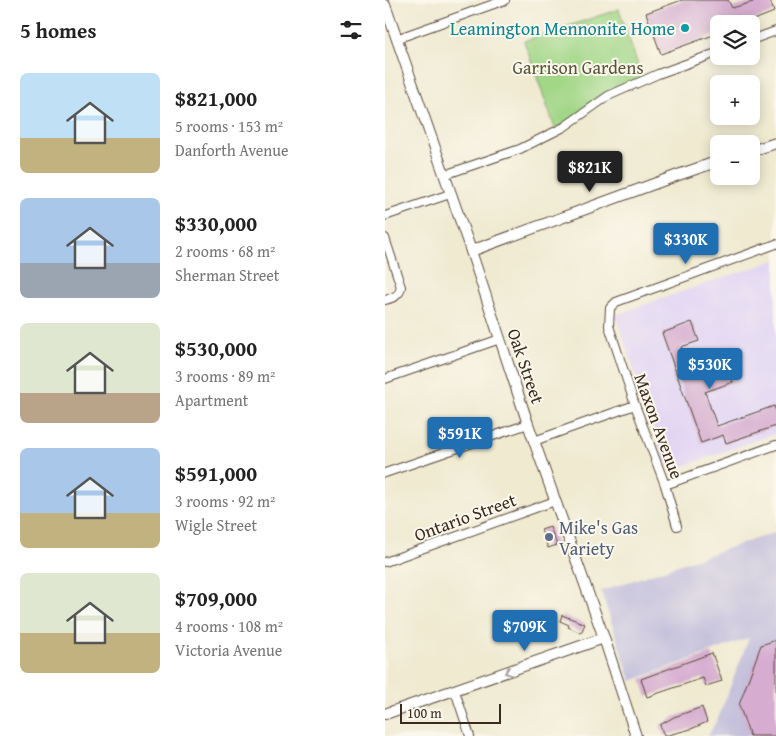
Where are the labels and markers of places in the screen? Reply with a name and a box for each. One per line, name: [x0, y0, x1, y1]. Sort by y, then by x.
place label: Leamington Mennonite Home: [450, 15, 675, 42]
marker: Leamington Mennonite Home: [679, 22, 691, 34]
pin: $821K: [555, 150, 625, 193]
pin: $330K: [651, 222, 721, 265]
pin: $530K: [675, 348, 745, 390]
pin: $591K: [425, 416, 495, 459]
place label: Mike's Gas Variety: [559, 514, 638, 562]
marker: Mike's Gas Variety: [543, 531, 555, 543]
pin: $709K: [490, 610, 560, 652]

